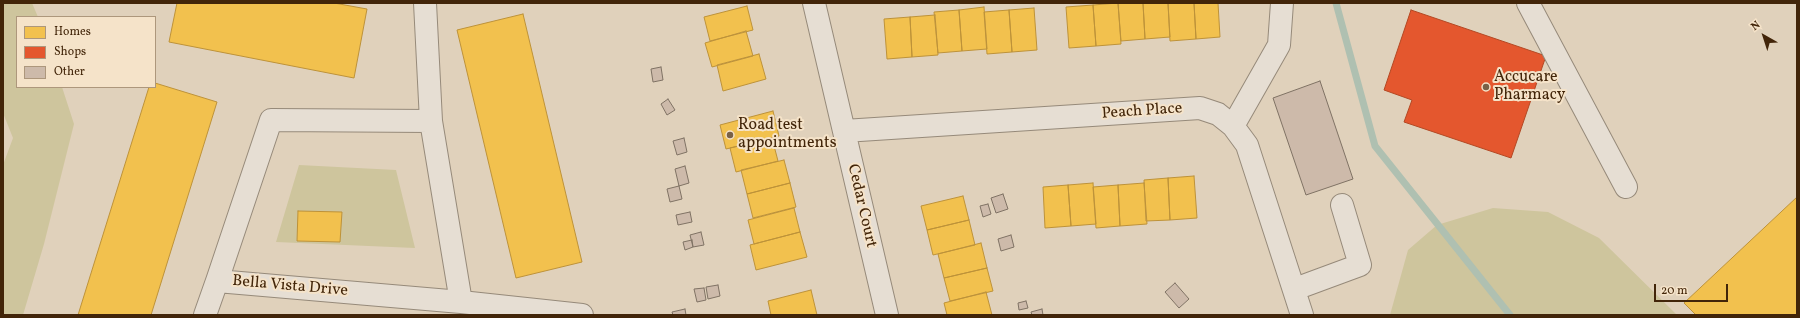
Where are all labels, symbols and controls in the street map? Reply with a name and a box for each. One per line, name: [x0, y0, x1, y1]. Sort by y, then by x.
legend: [16, 16, 156, 88]
north arrow: [1744, 16, 1784, 56]
text: N: [1748, 18, 1764, 35]
text: Homes: [54, 24, 91, 40]
text: Shops: [54, 44, 86, 60]
text: Other: [54, 64, 85, 80]
place label: Accucare Pharmacy: [1494, 68, 1565, 106]
marker: Accucare Pharmacy: [1481, 82, 1491, 92]
street label: Peach Place: [1101, 100, 1183, 124]
place label: Road test appointments: [738, 116, 837, 154]
marker: Road test appointments: [725, 130, 735, 140]
street label: Cedar Court: [842, 162, 880, 250]
street label: Bella Vista Drive: [231, 272, 349, 302]
scale bar: [1656, 276, 1730, 302]
text: 20 m: [1661, 283, 1688, 299]

